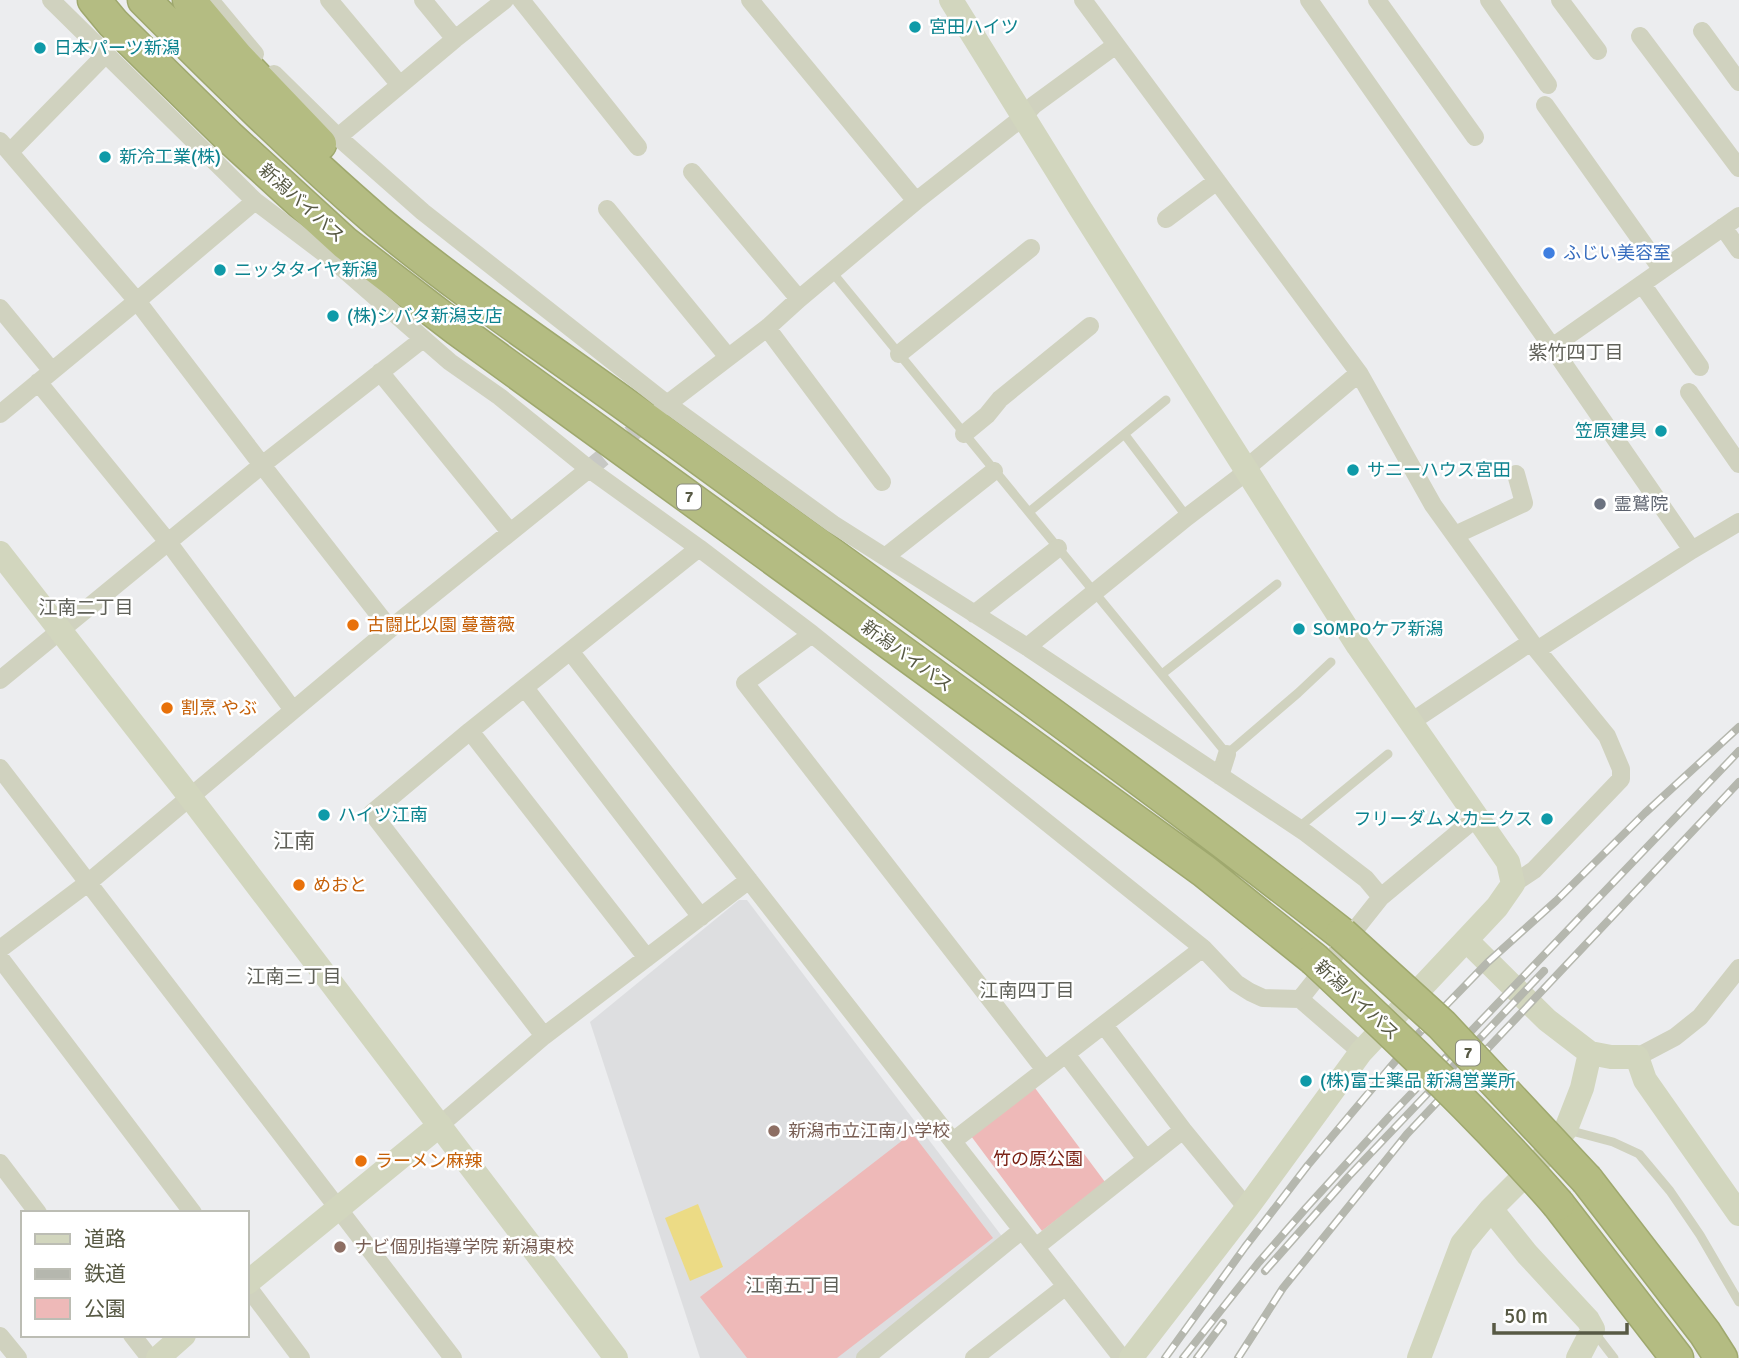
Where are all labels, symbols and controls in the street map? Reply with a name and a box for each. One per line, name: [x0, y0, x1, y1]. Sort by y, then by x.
place label: 宮田ハイツ: [929, 16, 1019, 38]
marker: 宮田ハイツ: [907, 19, 923, 35]
place label: 日本パーツ新潟: [54, 37, 180, 59]
marker: 日本パーツ新潟: [32, 40, 48, 56]
place label: 新冷工業(株): [119, 146, 221, 168]
marker: 新冷工業(株): [97, 149, 113, 165]
street label: 新潟バイパス: [255, 159, 349, 247]
place label: ふじい美容室: [1563, 242, 1671, 264]
marker: ふじい美容室: [1541, 245, 1557, 261]
place label: ニッタタイヤ新潟: [234, 259, 377, 281]
marker: ニッタタイヤ新潟: [212, 262, 228, 278]
place label: (株)シバタ新潟支店: [347, 305, 502, 327]
marker: (株)シバタ新潟支店: [325, 308, 341, 324]
district label: 紫竹四丁目: [1528, 341, 1624, 365]
place label: 笠原建具: [1575, 420, 1647, 442]
marker: 笠原建具: [1653, 423, 1669, 439]
place label: サニーハウス宮田: [1367, 459, 1511, 481]
marker: サニーハウス宮田: [1345, 462, 1361, 478]
road number: 7: [677, 484, 701, 510]
place label: 霊鷲院: [1614, 493, 1668, 515]
marker: 霊鷲院: [1592, 496, 1608, 512]
district label: 江南二丁目: [38, 596, 134, 620]
place label: 古闘比以園 蔓薔薇: [367, 614, 515, 636]
street label: 新潟バイパス: [857, 615, 957, 697]
marker: 古闘比以園 蔓薔薇: [345, 617, 361, 633]
place label: SOMPOケア新潟: [1313, 618, 1443, 640]
marker: SOMPOケア新潟: [1291, 621, 1307, 637]
place label: 割烹 やぶ: [181, 697, 257, 719]
marker: 割烹 やぶ: [159, 700, 175, 716]
place label: ハイツ江南: [338, 804, 428, 826]
marker: ハイツ江南: [316, 807, 332, 823]
place label: フリーダムメカニクス: [1354, 808, 1533, 830]
marker: フリーダムメカニクス: [1539, 811, 1555, 827]
district label: 江南: [273, 828, 315, 854]
place label: めおと: [313, 874, 367, 896]
marker: めおと: [291, 877, 307, 893]
street label: 新潟バイパス: [1310, 955, 1404, 1045]
district label: 江南三丁目: [246, 965, 342, 989]
district label: 江南四丁目: [979, 979, 1075, 1003]
road number: 7: [1456, 1040, 1480, 1065]
place label: (株)富士薬品 新潟営業所: [1320, 1070, 1516, 1092]
marker: (株)富士薬品 新潟営業所: [1298, 1073, 1314, 1089]
place label: 新潟市立江南小学校: [788, 1120, 950, 1142]
marker: 新潟市立江南小学校: [766, 1123, 782, 1139]
park label: 竹の原公園: [993, 1148, 1083, 1170]
place label: ラーメン麻辣: [375, 1150, 482, 1172]
marker: ラーメン麻辣: [353, 1153, 369, 1169]
legend: [21, 1211, 248, 1337]
text: 道路: [84, 1226, 126, 1252]
place label: ナビ個別指導学院 新潟東校: [354, 1236, 574, 1258]
marker: ナビ個別指導学院 新潟東校: [332, 1239, 348, 1255]
text: 鉄道: [84, 1261, 126, 1287]
district label: 江南五丁目: [745, 1274, 841, 1298]
scale bar: [1494, 1292, 1627, 1336]
text: 公園: [84, 1296, 126, 1322]
text: 50 m: [1504, 1303, 1548, 1329]

